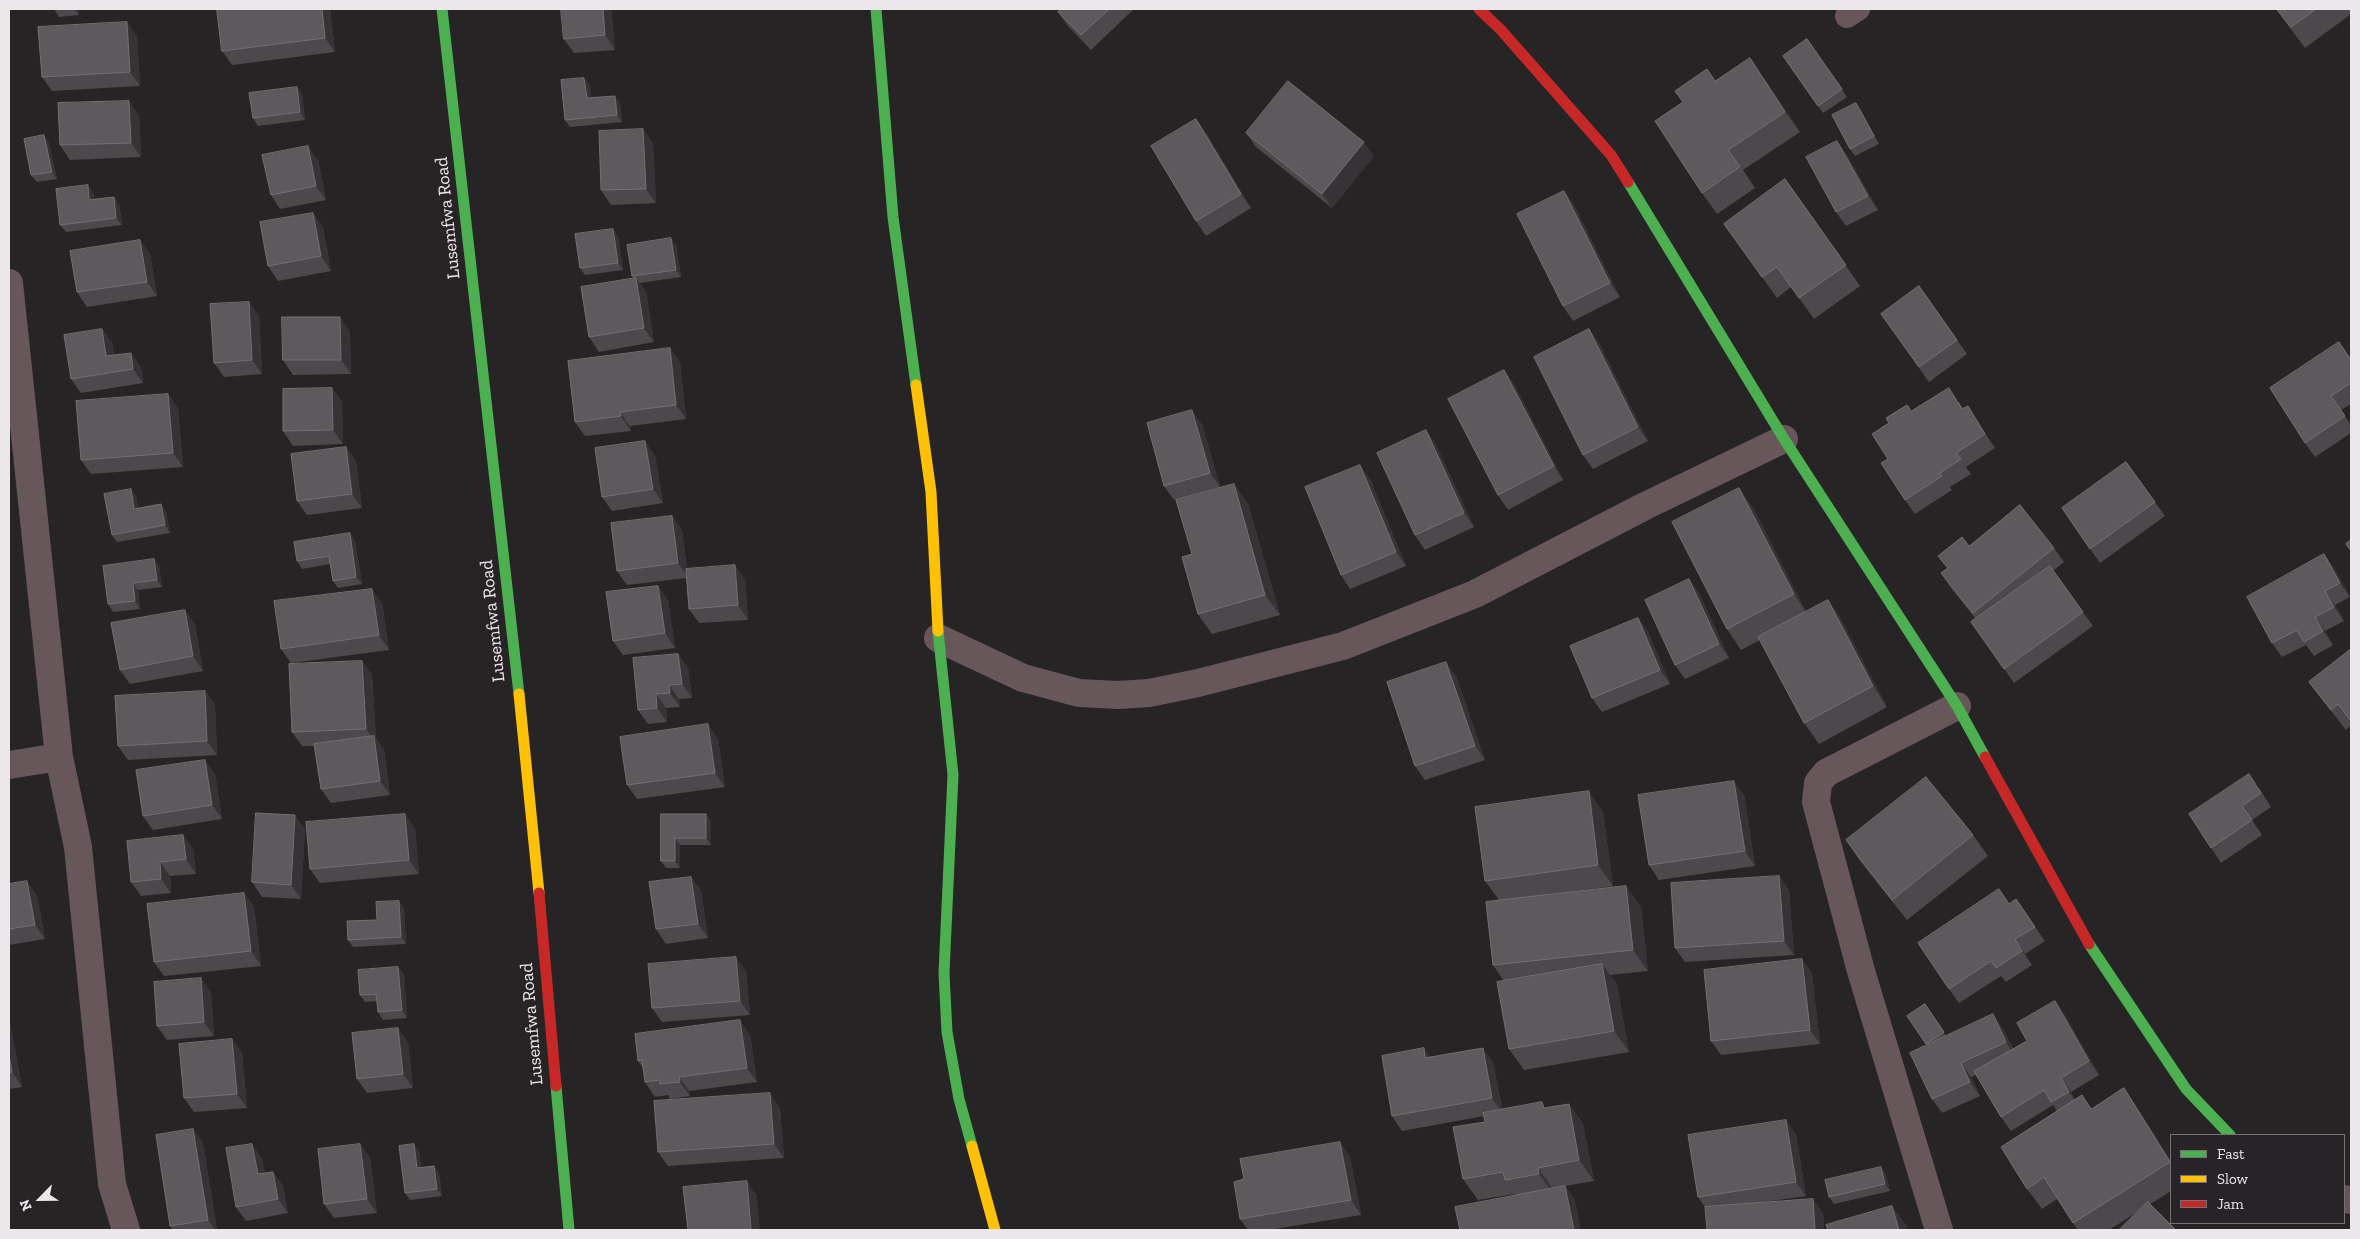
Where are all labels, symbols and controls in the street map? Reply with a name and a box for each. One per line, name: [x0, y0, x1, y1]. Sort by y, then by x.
street label: Lusemfwa Road: [431, 156, 465, 280]
street label: Lusemfwa Road: [476, 559, 510, 683]
street label: Lusemfwa Road: [516, 962, 548, 1086]
legend: [2170, 1134, 2345, 1224]
text: Fast: [2217, 1145, 2245, 1163]
text: Slow: [2217, 1170, 2248, 1188]
north arrow: [15, 1174, 65, 1224]
text: Jam: [2217, 1195, 2244, 1213]
text: N: [16, 1197, 36, 1213]

